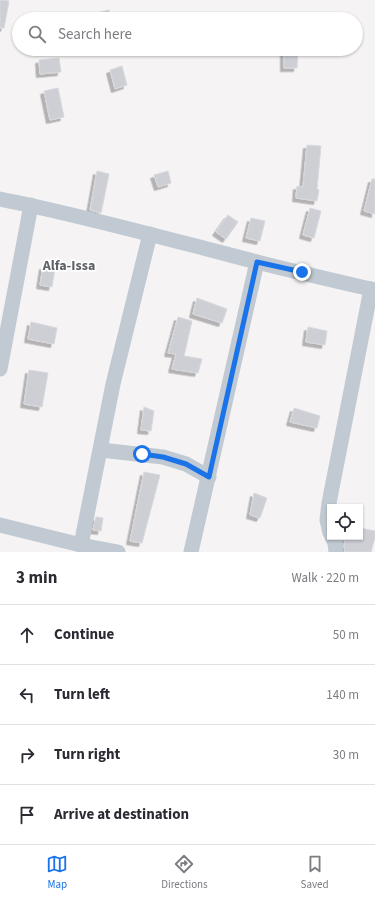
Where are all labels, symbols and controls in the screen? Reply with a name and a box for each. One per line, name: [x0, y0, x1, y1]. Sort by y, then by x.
search box: [12, 12, 363, 56]
icon: search: [26, 23, 48, 45]
text: Search here: [58, 24, 132, 45]
district label: Alfa-Issa: [42, 256, 95, 276]
route end: [293, 263, 311, 281]
route start: [133, 445, 151, 463]
map controls: [327, 504, 363, 540]
button: locate: [327, 504, 363, 540]
text: 3 min: [16, 566, 57, 590]
text: Walk · 220 m: [291, 569, 359, 587]
icon: ahead: [16, 624, 38, 646]
text: Continue: [54, 624, 114, 645]
text: 50 m: [333, 626, 359, 644]
icon: left: [16, 684, 38, 706]
text: Turn left: [54, 684, 110, 705]
text: 140 m: [326, 686, 359, 704]
icon: right: [16, 744, 38, 766]
text: Turn right: [54, 744, 120, 765]
text: 30 m: [333, 746, 359, 764]
icon: arrive: [16, 804, 38, 826]
text: Arrive at destination: [54, 804, 189, 825]
tab: Map: [46, 853, 68, 892]
tab: Directions: [161, 853, 208, 892]
tab: Saved: [301, 853, 329, 892]

